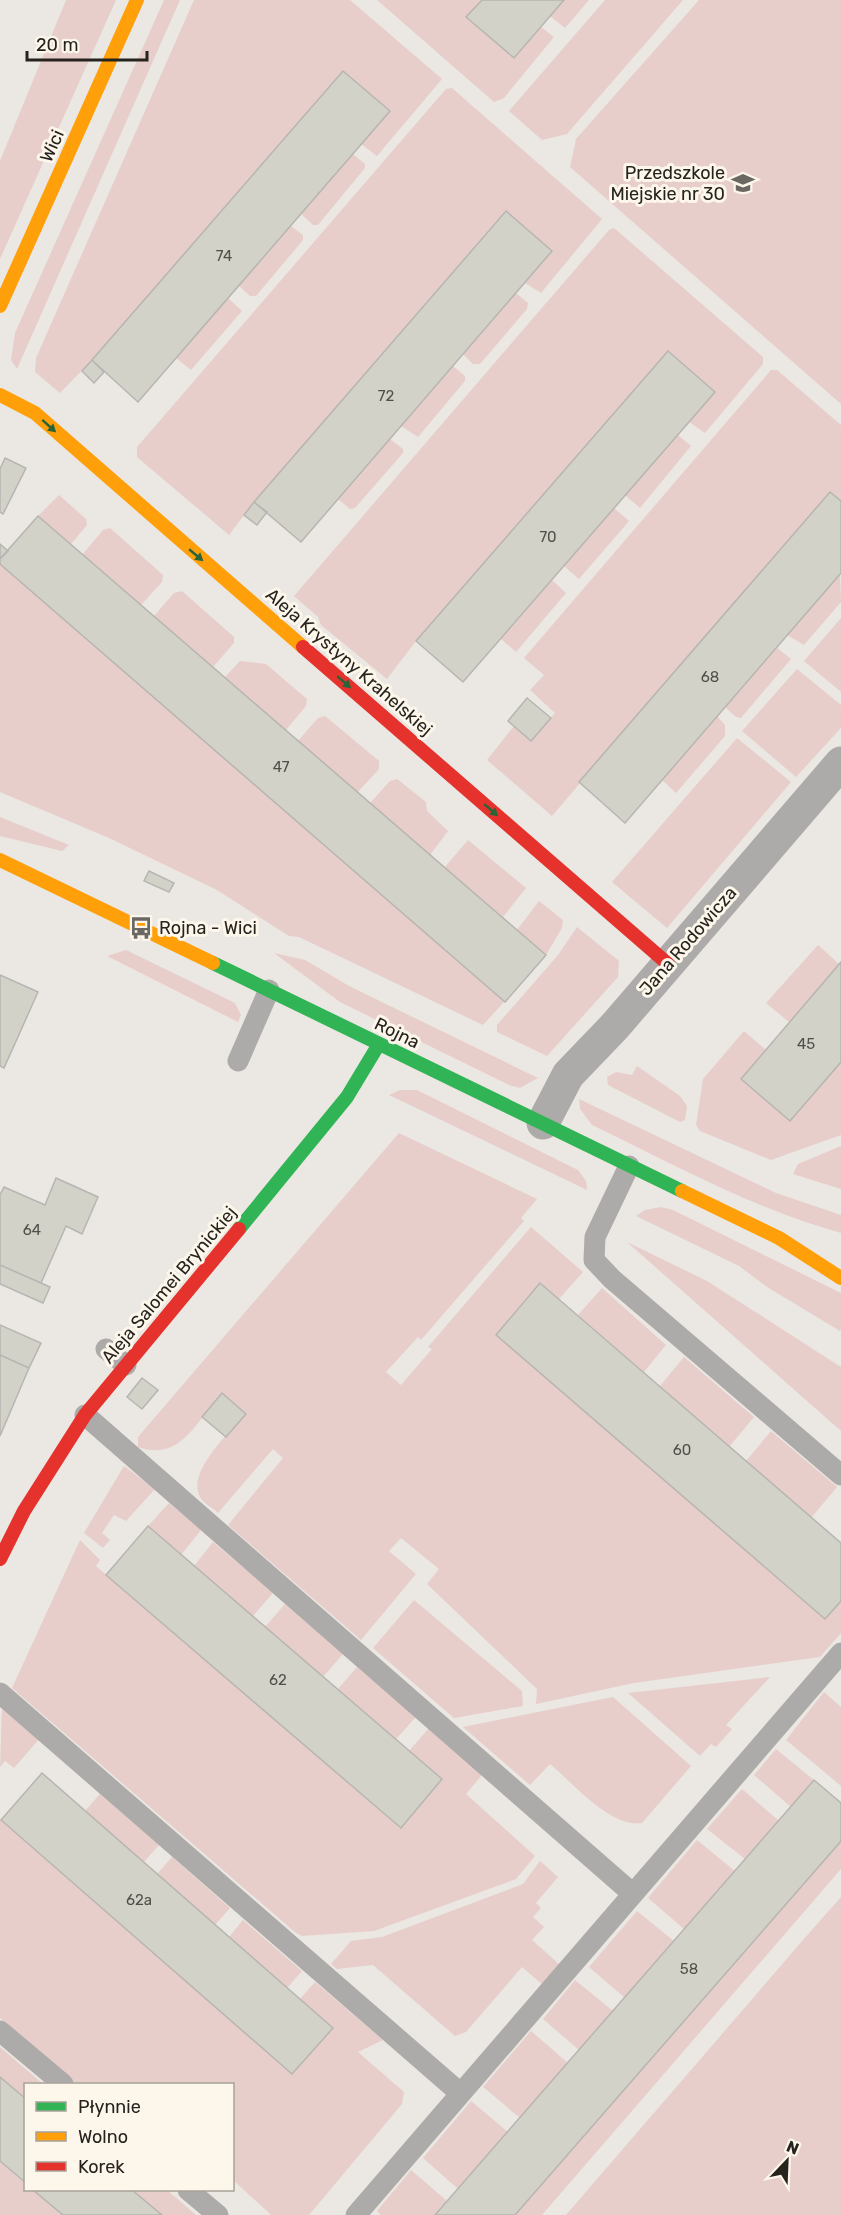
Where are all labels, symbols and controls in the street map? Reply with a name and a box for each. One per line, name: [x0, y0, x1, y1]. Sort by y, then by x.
scale bar: [27, 24, 147, 62]
text: 20 m: [36, 34, 78, 56]
street label: Wici: [35, 126, 69, 166]
place label: Przedszkole Miejskie nr 30: [610, 162, 725, 205]
school or university icon: Przedszkole Miejskie nr 30: [730, 170, 756, 196]
house number: 74: [216, 247, 232, 265]
house number: 72: [378, 387, 394, 405]
one-way arrow: [41, 419, 56, 432]
house number: 70: [539, 528, 557, 546]
one-way arrow: [188, 548, 203, 561]
street label: Aleja Krystyny Krahelskiej: [261, 584, 437, 740]
house number: 68: [701, 668, 719, 686]
one-way arrow: [336, 675, 351, 688]
house number: 47: [273, 758, 290, 776]
one-way arrow: [483, 803, 498, 816]
street label: Jana Rodowicza: [635, 882, 741, 1000]
bus stop icon: Rojna - Wici: [128, 915, 154, 941]
place label: Rojna - Wici: [159, 917, 257, 939]
street label: Rojna: [371, 1013, 423, 1053]
house number: 45: [797, 1035, 815, 1053]
street label: Aleja Salomei Brynickiej: [97, 1202, 241, 1368]
house number: 64: [23, 1221, 41, 1239]
house number: 60: [673, 1441, 691, 1459]
house number: 62: [269, 1671, 287, 1689]
house number: 62a: [126, 1891, 152, 1909]
house number: 58: [680, 1960, 698, 1978]
legend: [24, 2083, 234, 2191]
text: Płynnie: [78, 2096, 141, 2118]
text: Wolno: [78, 2126, 128, 2148]
north arrow: [757, 2131, 817, 2191]
text: N: [784, 2137, 802, 2159]
text: Korek: [78, 2156, 125, 2178]

